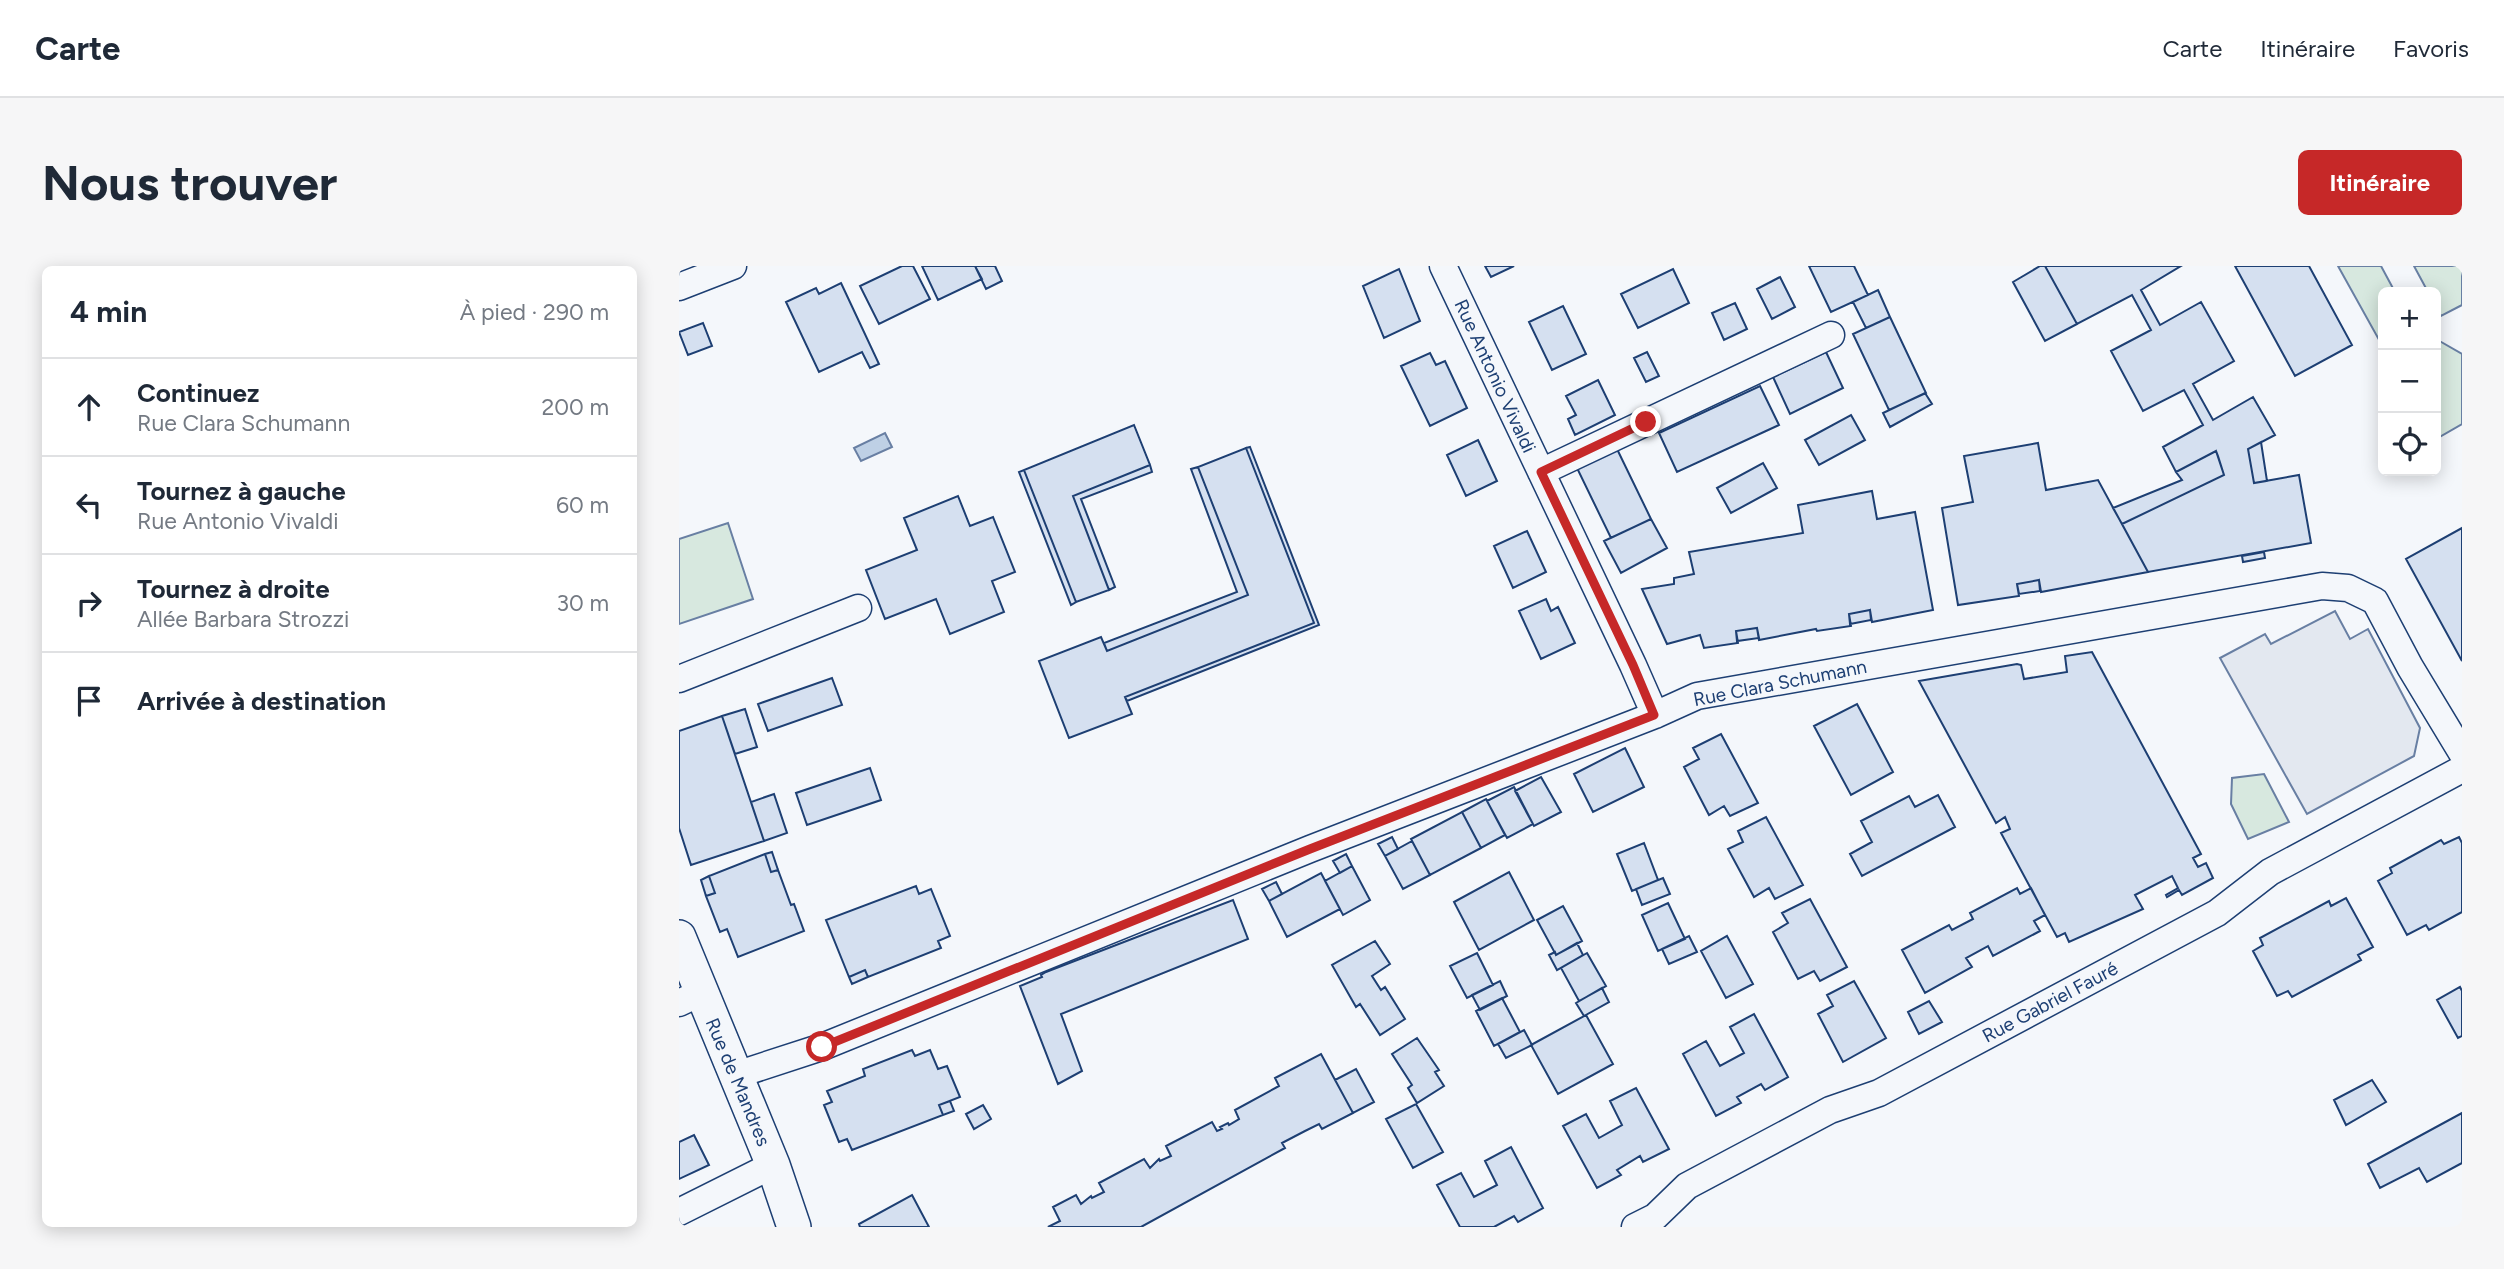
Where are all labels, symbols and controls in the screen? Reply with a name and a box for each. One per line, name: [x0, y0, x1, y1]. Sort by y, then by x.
text: Carte: [35, 29, 120, 68]
text: Carte: [2162, 34, 2222, 63]
text: Itinéraire: [2260, 34, 2355, 63]
text: Favoris: [2393, 34, 2469, 63]
button: Itinéraire: [2298, 150, 2462, 215]
text: Nous trouver: [42, 153, 337, 212]
map controls: [2378, 287, 2441, 476]
button: +: [2378, 287, 2441, 350]
text: 4 min: [70, 293, 147, 330]
street label: Rue Antonio Vivaldi: [1449, 296, 1541, 456]
text: À pied · 290 m: [460, 298, 609, 326]
button: −: [2378, 350, 2441, 413]
text: Continuez: [137, 377, 259, 409]
icon: ahead: [70, 388, 108, 426]
text: 200 m: [541, 393, 609, 421]
route end: [1630, 406, 1661, 437]
text: Rue Clara Schumann: [137, 409, 350, 437]
button: locate: [2378, 413, 2441, 476]
text: Tournez à gauche: [137, 475, 346, 507]
icon: left: [70, 486, 108, 524]
text: 60 m: [556, 491, 609, 519]
text: Rue Antonio Vivaldi: [137, 507, 339, 535]
text: Tournez à droite: [137, 573, 330, 605]
icon: right: [70, 584, 108, 622]
text: 30 m: [556, 589, 609, 617]
text: Allée Barbara Strozzi: [137, 605, 349, 633]
street label: Rue Clara Schumann: [1691, 655, 1869, 711]
icon: arrive: [70, 682, 108, 720]
text: Arrivée à destination: [137, 685, 386, 717]
street label: Rue Gabriel Fauré: [1978, 957, 2122, 1047]
street label: Rue de Mandres: [701, 1014, 775, 1150]
route start: [806, 1031, 837, 1062]

